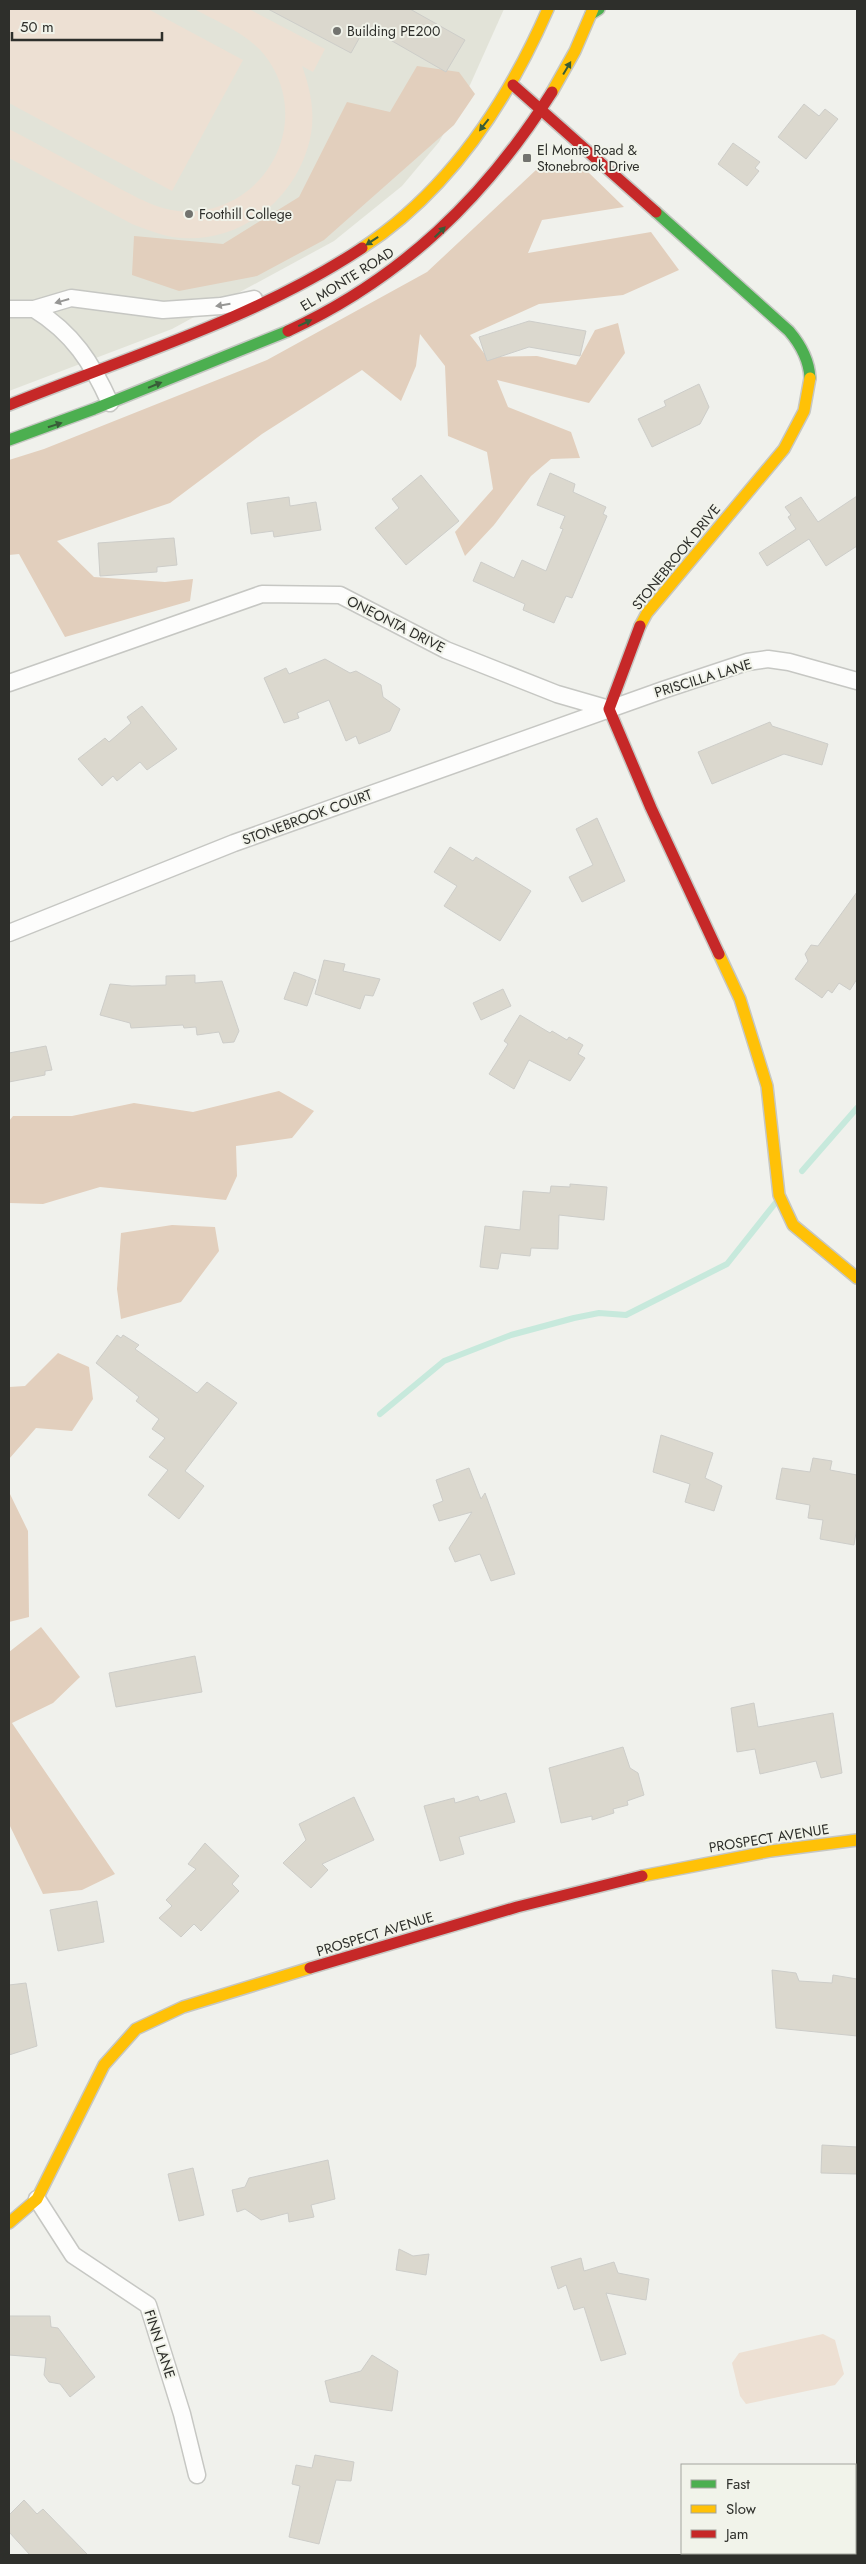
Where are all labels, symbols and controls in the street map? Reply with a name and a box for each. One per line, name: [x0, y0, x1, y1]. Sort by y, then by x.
scale bar: [12, 10, 162, 42]
text: 50 m: [20, 16, 54, 38]
place label: Building PE200: [347, 21, 440, 41]
marker: Building PE200: [331, 25, 343, 37]
one-way arrow: [562, 61, 571, 74]
one-way arrow: [479, 118, 490, 131]
place label: El Monte Road & Stonebrook Drive: [537, 140, 640, 176]
marker: El Monte Road & Stonebrook Drive: [521, 152, 533, 164]
place label: Foothill College: [199, 204, 292, 224]
marker: Foothill College: [183, 208, 195, 220]
one-way arrow: [433, 226, 445, 238]
one-way arrow: [365, 236, 379, 246]
street label: EL MONTE ROAD: [296, 242, 398, 316]
one-way arrow: [54, 297, 70, 305]
one-way arrow: [215, 302, 231, 310]
one-way arrow: [298, 318, 312, 326]
one-way arrow: [148, 381, 163, 389]
one-way arrow: [48, 421, 63, 429]
street label: STONEBROOK DRIVE: [627, 500, 725, 614]
street label: ONEONTA DRIVE: [343, 591, 449, 657]
street label: PRISCILLA LANE: [652, 654, 754, 702]
street label: STONEBROOK COURT: [239, 784, 375, 850]
street label: PROSPECT AVENUE: [707, 1819, 831, 1857]
street label: PROSPECT AVENUE: [314, 1907, 436, 1961]
street label: FINN LANE: [140, 2307, 180, 2381]
legend: [681, 2464, 856, 2554]
text: Fast: [726, 2473, 750, 2495]
text: Slow: [726, 2498, 757, 2520]
text: Jam: [724, 2523, 749, 2545]

